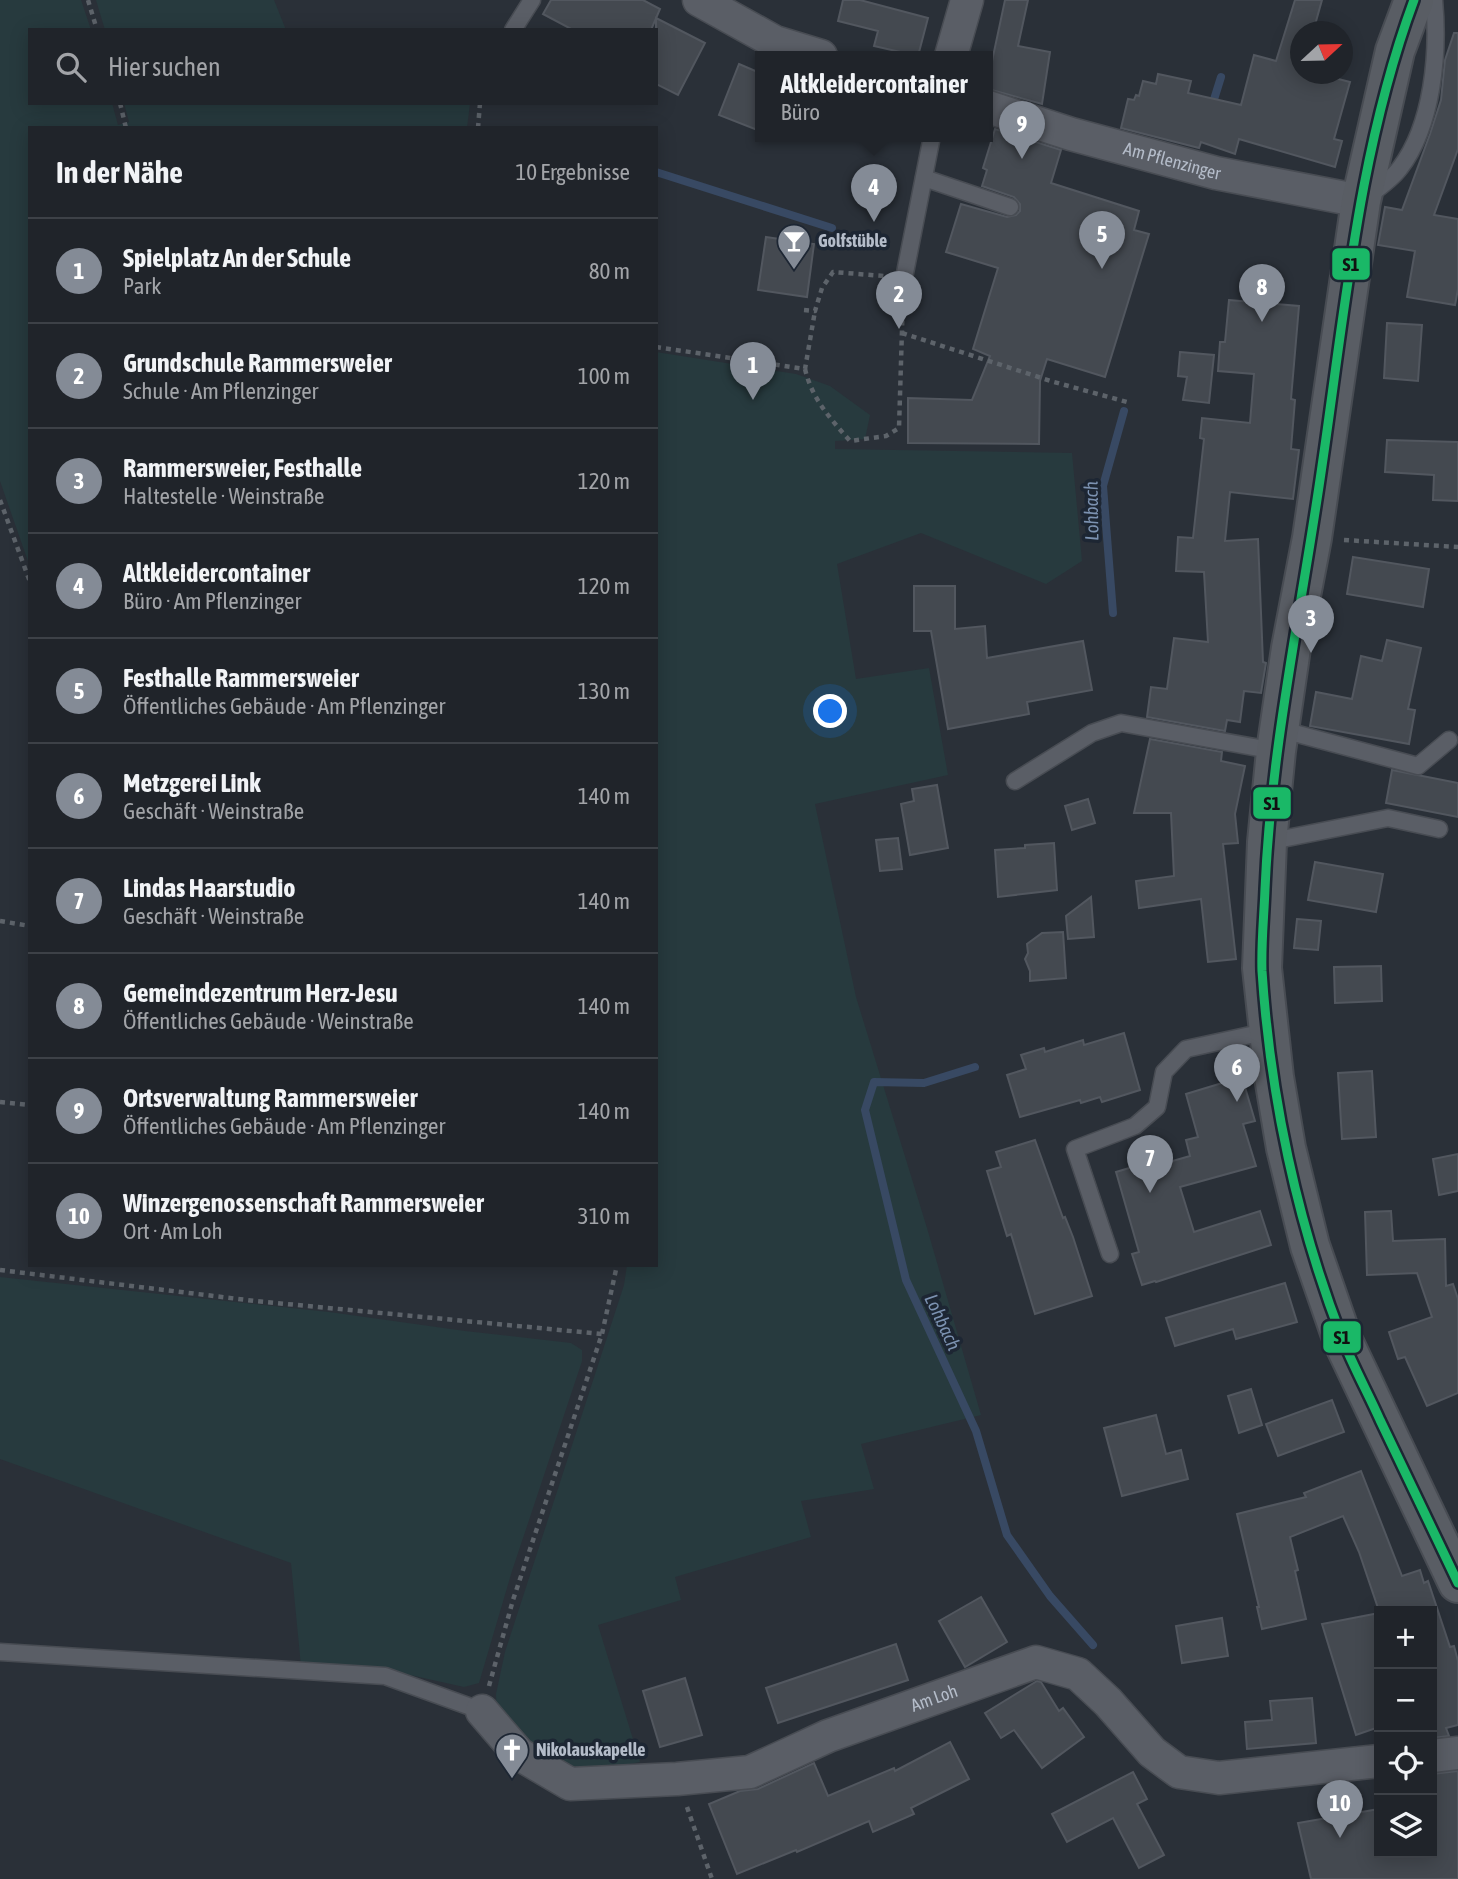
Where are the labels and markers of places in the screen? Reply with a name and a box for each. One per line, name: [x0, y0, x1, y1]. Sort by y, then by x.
pin: 9: [999, 101, 1045, 159]
pin: 4: [851, 164, 897, 222]
pin: 5: [1079, 211, 1125, 269]
bar icon: Golfstüble: [775, 222, 813, 271]
place label: Golfstüble: [818, 230, 887, 251]
pin: 8: [1239, 264, 1285, 322]
pin: 2: [876, 271, 922, 329]
pin: 1: [730, 342, 776, 400]
pin: 3: [1288, 595, 1334, 653]
pin: 6: [1214, 1044, 1260, 1102]
pin: 7: [1127, 1135, 1173, 1193]
church icon: Nikolauskapelle: [493, 1731, 531, 1780]
place label: Nikolauskapelle: [536, 1739, 646, 1760]
pin: 10: [1317, 1780, 1363, 1838]

